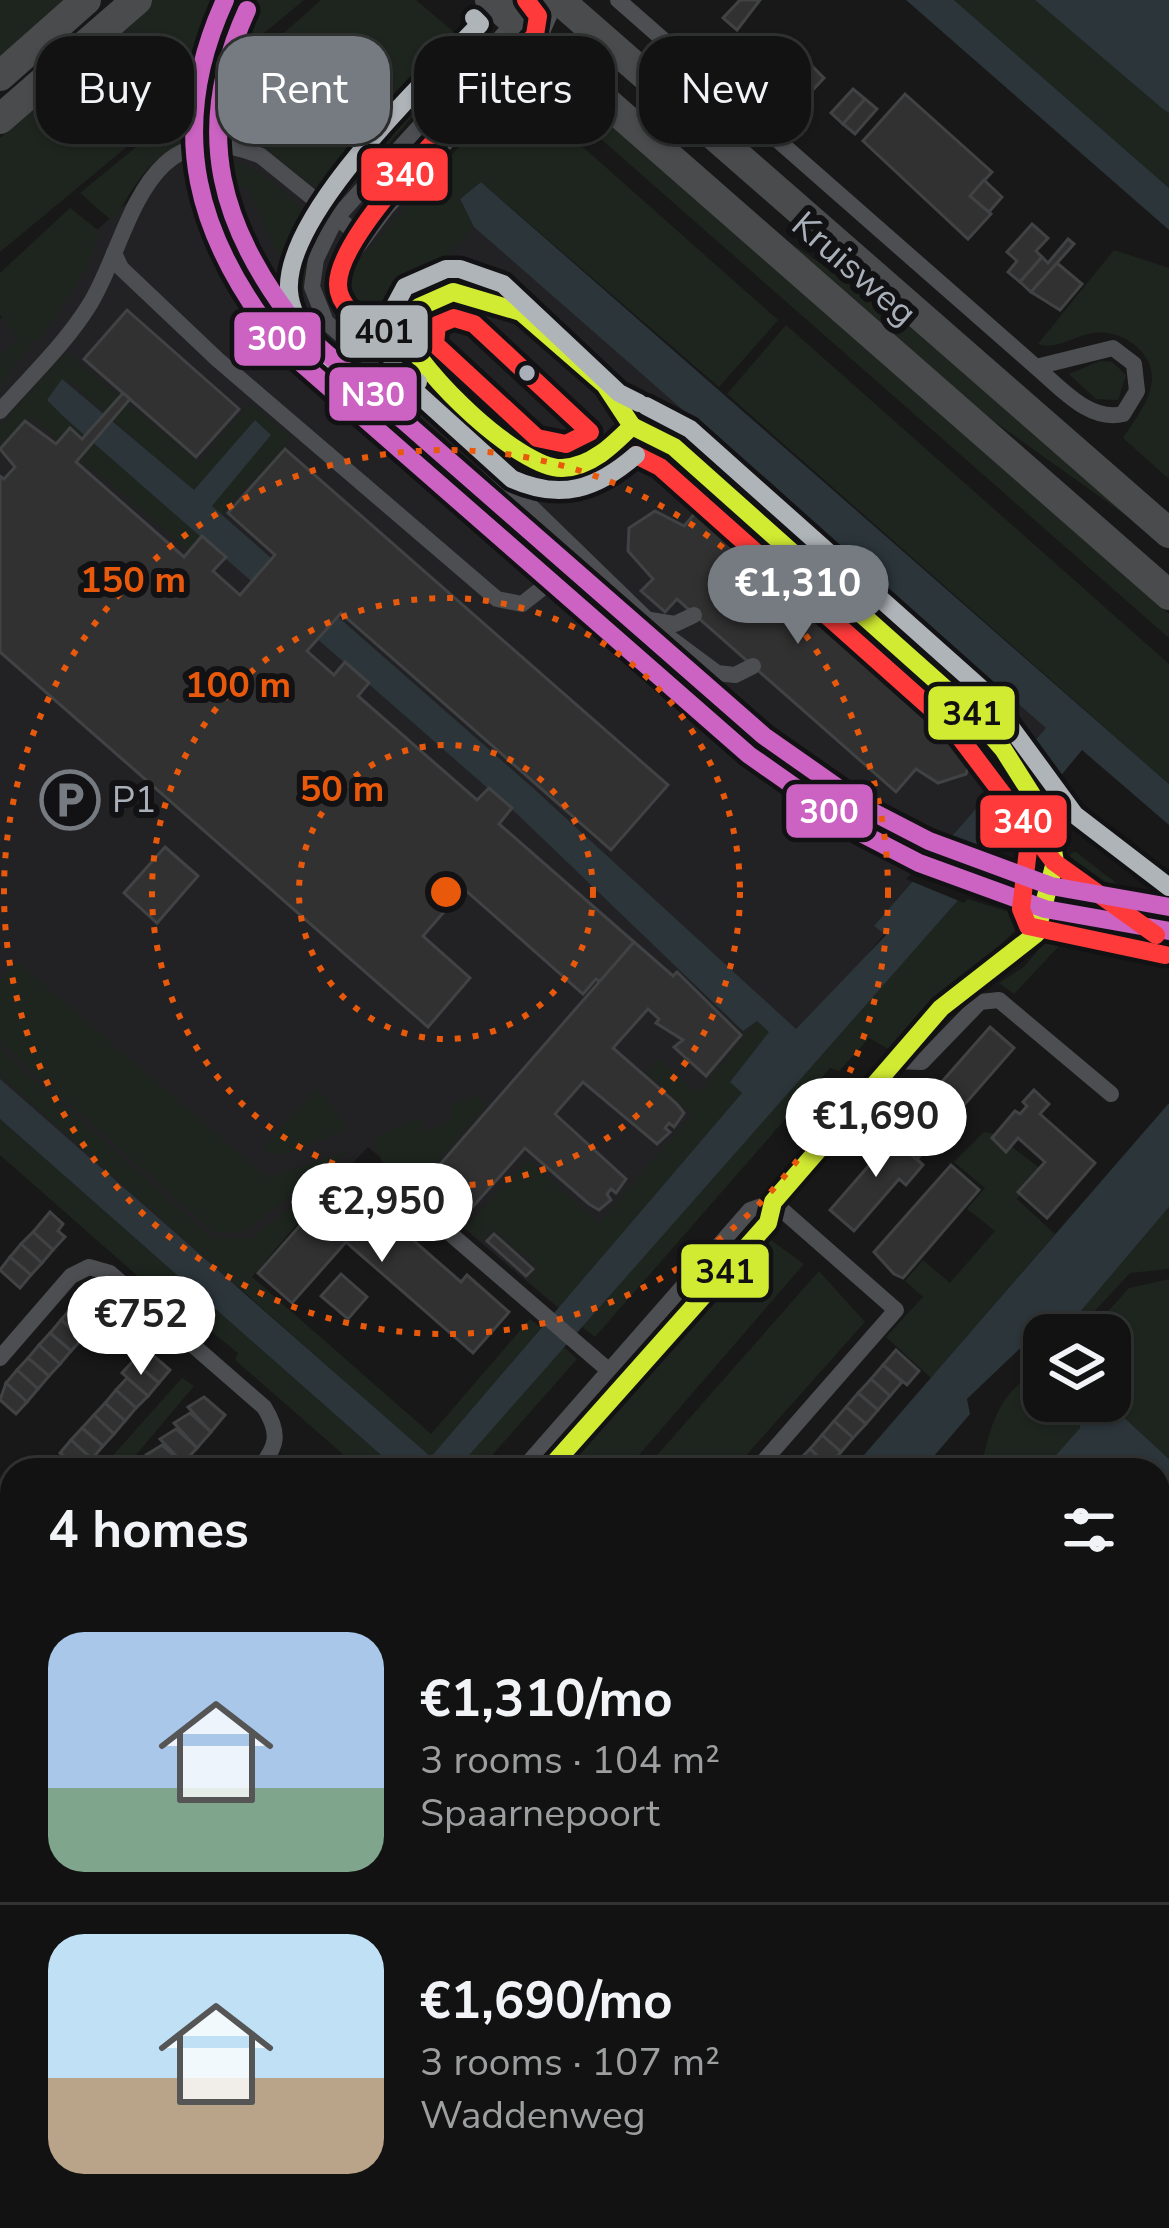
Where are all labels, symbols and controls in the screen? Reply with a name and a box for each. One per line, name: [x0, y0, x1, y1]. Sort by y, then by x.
chip: Buy: [36, 36, 194, 144]
chip: Rent: [218, 36, 390, 144]
chip: Filters: [414, 36, 615, 144]
chip: New: [639, 36, 811, 144]
line badge: 340: [359, 146, 450, 203]
text: 340: [375, 153, 435, 198]
street label: Kruisweg: [781, 201, 927, 337]
line badge: 401: [338, 303, 430, 360]
line badge: 300: [232, 310, 323, 368]
text: 401: [354, 310, 414, 355]
text: 300: [247, 317, 307, 362]
unlabelled marker: [516, 362, 538, 384]
line badge: N30: [327, 365, 419, 423]
text: N30: [341, 373, 405, 418]
pin: €1,310: [700, 545, 896, 647]
text: 150 m: [80, 556, 186, 605]
text: €1,310: [735, 557, 861, 610]
text: 100 m: [185, 661, 291, 710]
line badge: 341: [926, 684, 1017, 742]
text: 341: [942, 692, 1002, 737]
text: 50 m: [300, 765, 384, 814]
parking icon: P1: [39, 769, 101, 831]
place label: P1: [112, 776, 156, 825]
line badge: 300: [784, 782, 875, 840]
text: 300: [799, 790, 859, 835]
line badge: 340: [978, 793, 1069, 850]
text: 340: [993, 800, 1053, 845]
centre of rings: [425, 871, 467, 913]
pin: €1,690: [778, 1078, 974, 1180]
text: €1,690: [813, 1090, 939, 1143]
pin: €2,950: [284, 1163, 480, 1265]
text: €2,950: [319, 1175, 445, 1228]
line badge: 341: [679, 1242, 771, 1300]
text: 341: [695, 1250, 755, 1295]
pin: €752: [70, 1276, 212, 1378]
text: €752: [94, 1288, 188, 1341]
map controls: [1023, 1314, 1131, 1422]
button: layers: [1023, 1314, 1131, 1422]
text: 4 homes: [48, 1495, 249, 1565]
icon: filters: [1056, 1497, 1122, 1563]
text: €1,310/mo: [420, 1664, 673, 1734]
icon: home: [144, 1680, 288, 1824]
text: 3 rooms · 104 m²: [420, 1734, 720, 1787]
text: Spaarnepoort: [420, 1787, 660, 1840]
text: €1,690/mo: [420, 1966, 673, 2036]
icon: home: [144, 1982, 288, 2126]
text: 3 rooms · 107 m²: [420, 2036, 720, 2089]
text: Waddenweg: [420, 2089, 646, 2142]

